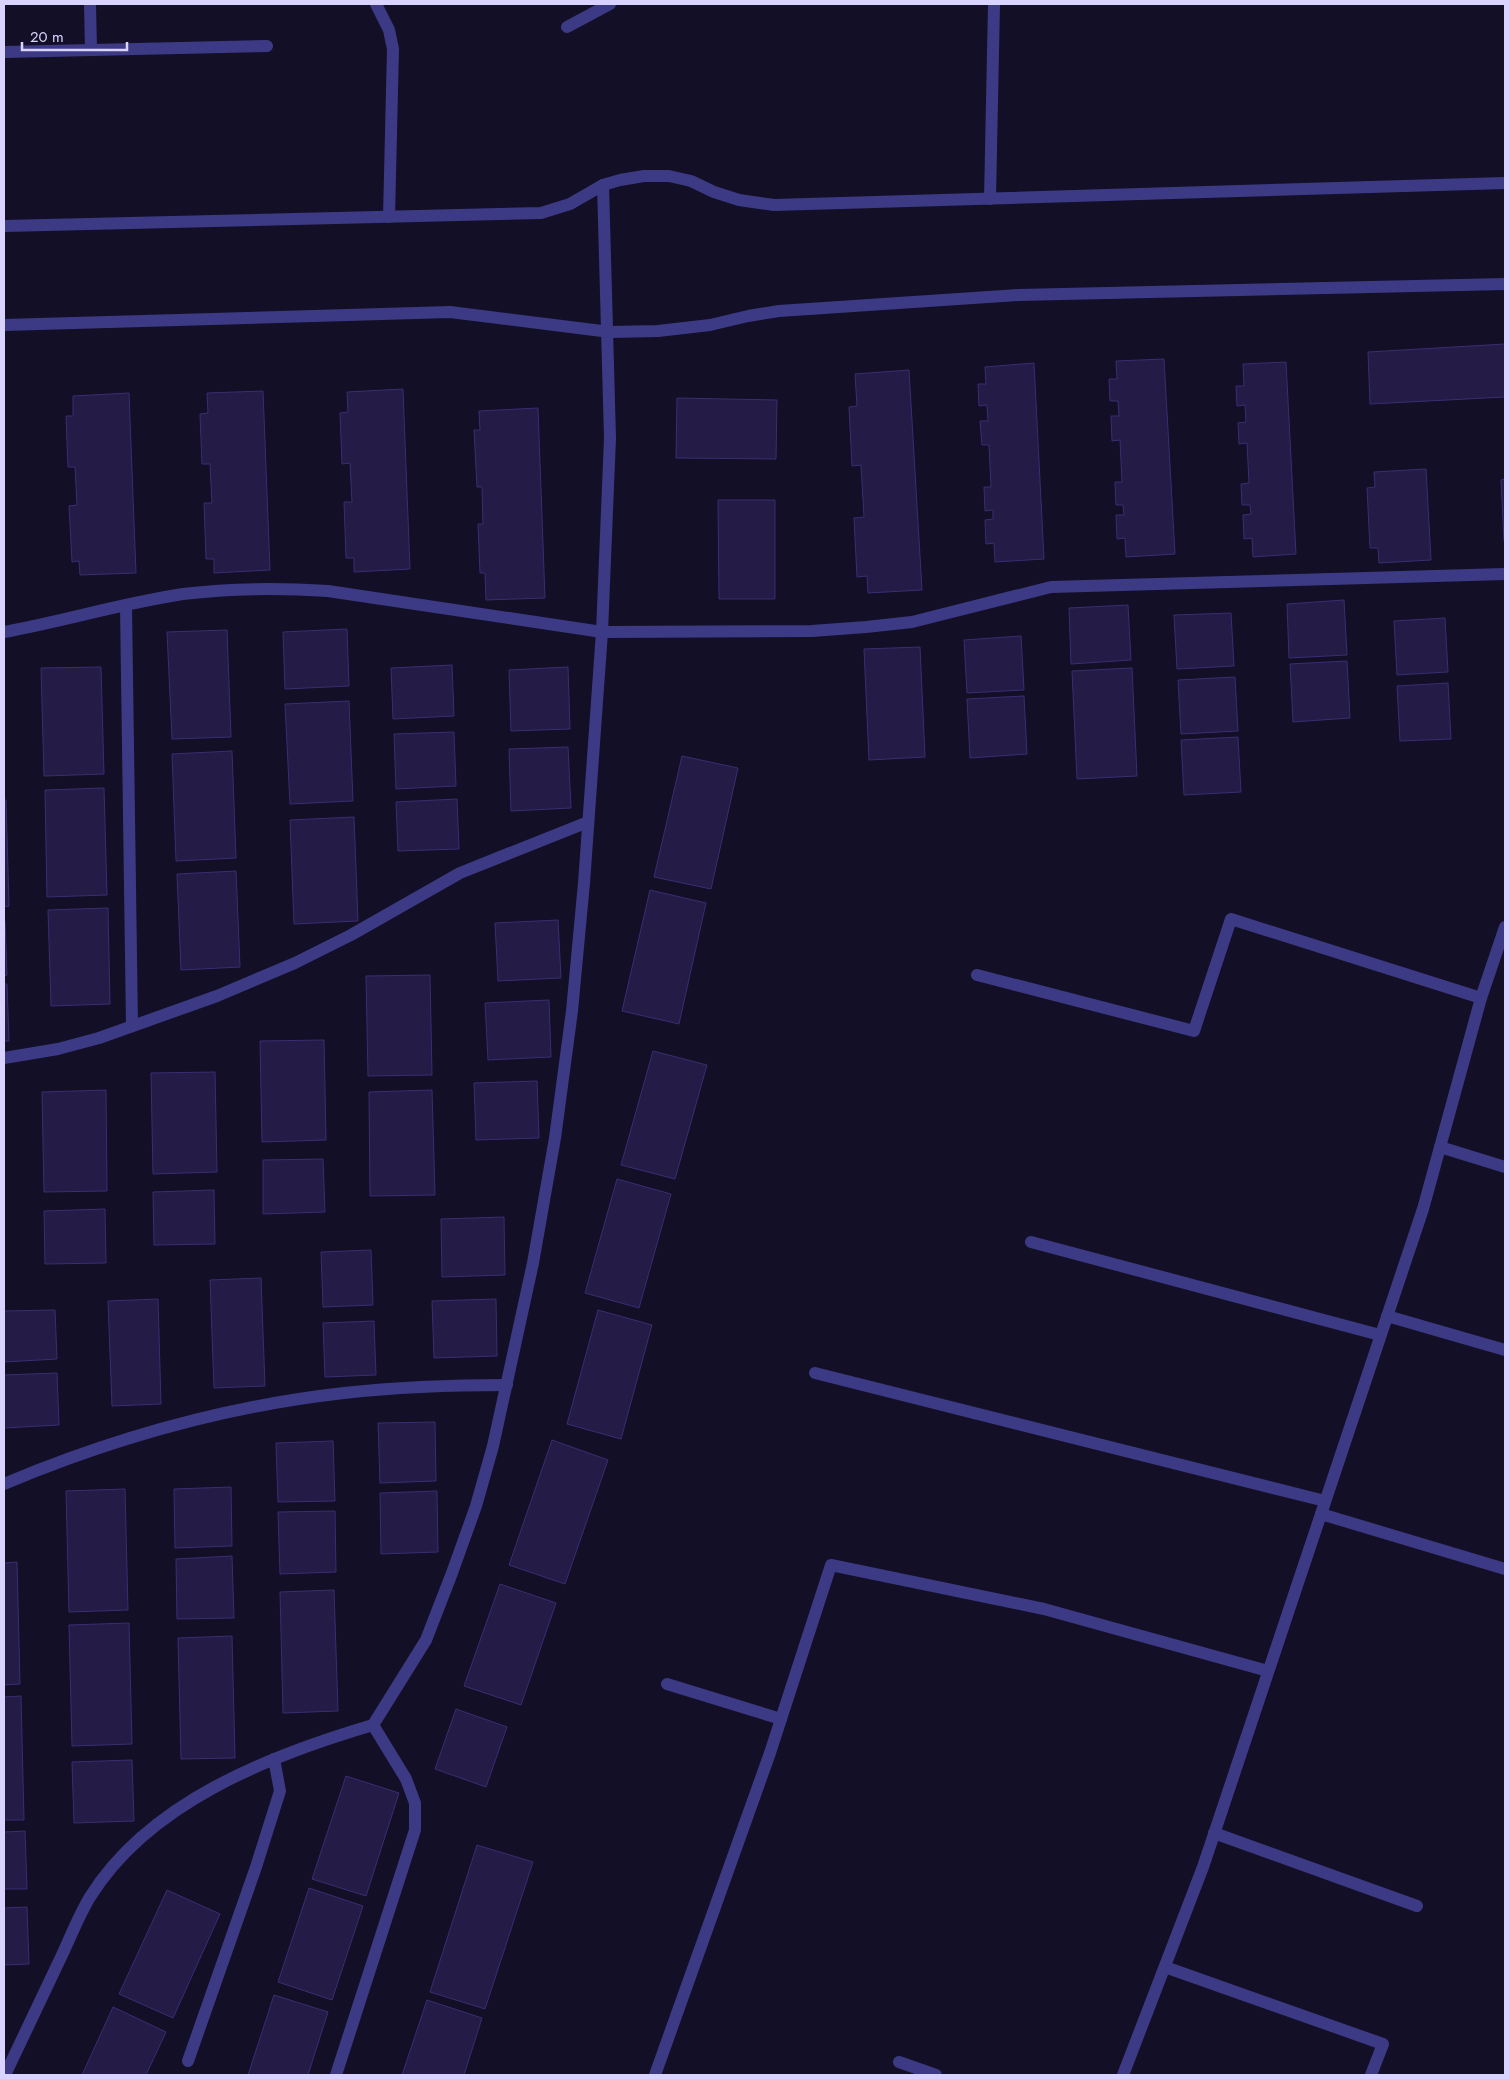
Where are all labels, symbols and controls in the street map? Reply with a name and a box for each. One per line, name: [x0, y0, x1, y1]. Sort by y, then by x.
scale bar: [22, 20, 128, 52]
text: 20 m: [30, 26, 64, 48]

